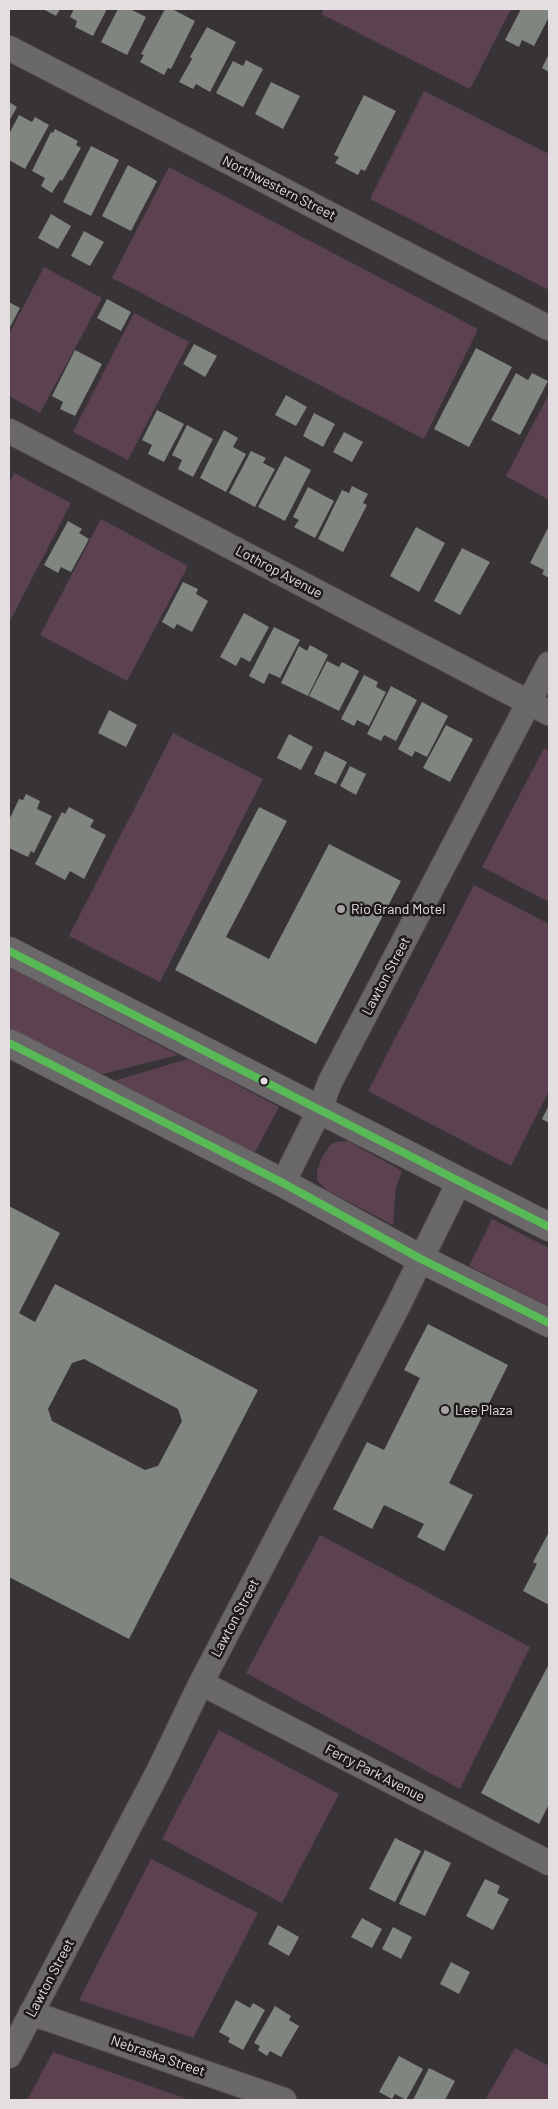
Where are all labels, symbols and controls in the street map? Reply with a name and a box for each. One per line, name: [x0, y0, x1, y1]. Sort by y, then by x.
street label: Northwestern Street: [220, 152, 338, 224]
street label: Lothrop Avenue: [233, 542, 325, 602]
place label: Rio Grand Motel: [351, 901, 445, 917]
marker: Rio Grand Motel: [335, 903, 347, 915]
street label: Lawton Street: [358, 934, 414, 1018]
unlabelled marker: [259, 1076, 269, 1086]
place label: Lee Plaza: [455, 1402, 513, 1418]
marker: Lee Plaza: [439, 1404, 451, 1416]
street label: Lawton Street: [207, 1576, 263, 1660]
street label: Ferry Park Avenue: [322, 1741, 428, 1805]
street label: Lawton Street: [22, 1936, 78, 2020]
street label: Nebraska Street: [109, 2032, 207, 2080]

